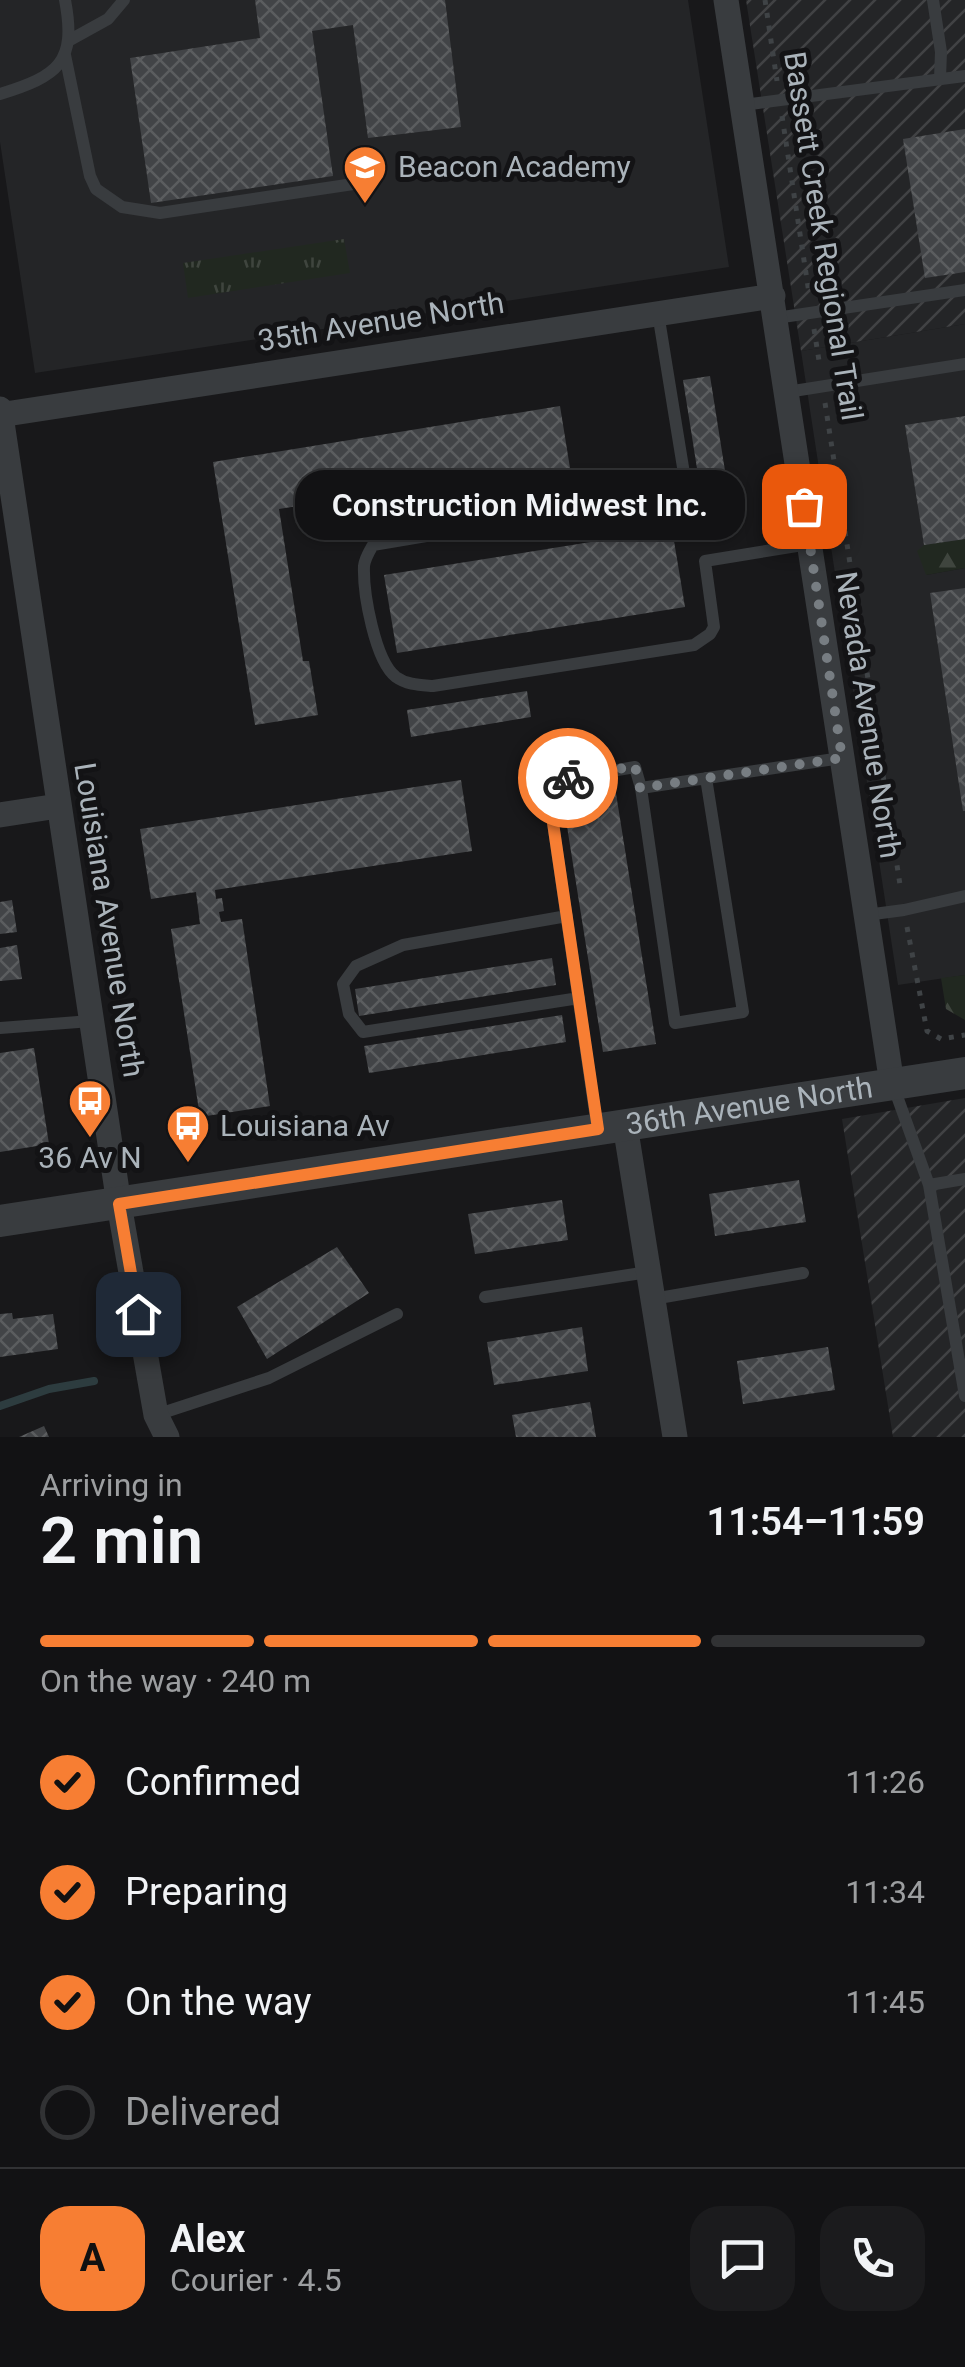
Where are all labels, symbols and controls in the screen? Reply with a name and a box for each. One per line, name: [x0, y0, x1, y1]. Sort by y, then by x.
street label: Bassett Creek Regional Trail: [777, 49, 870, 423]
school or university icon: Beacon Academy: [342, 144, 388, 205]
place label: Beacon Academy: [398, 149, 631, 184]
street label: 35th Avenue North: [255, 285, 507, 358]
pin: [762, 464, 847, 549]
callout: Construction Midwest Inc.: [294, 471, 744, 541]
icon: bag: [777, 479, 832, 534]
text: Construction Midwest Inc.: [332, 486, 708, 524]
street label: Nevada Avenue North: [829, 569, 908, 861]
courier: [518, 728, 618, 828]
icon: bike: [541, 751, 596, 806]
street label: Louisiana Avenue North: [67, 760, 152, 1080]
street label: 36th Avenue North: [623, 1069, 875, 1142]
bus stop icon: 36 Av N: [67, 1078, 113, 1139]
bus stop icon: Louisiana Av: [165, 1103, 211, 1164]
place label: Louisiana Av: [220, 1108, 390, 1143]
place label: 36 Av N: [38, 1140, 142, 1175]
pin: [96, 1272, 181, 1357]
icon: home: [111, 1287, 166, 1342]
text: Arriving in: [40, 1466, 183, 1504]
text: 11:54–11:59: [706, 1500, 925, 1544]
text: 2 min: [40, 1503, 203, 1579]
text: On the way · 240 m: [40, 1662, 311, 1700]
icon: check: [40, 1755, 95, 1810]
text: Confirmed: [125, 1760, 301, 1804]
text: 11:26: [845, 1763, 925, 1801]
icon: check: [40, 1865, 95, 1920]
text: Preparing: [125, 1870, 288, 1914]
text: 11:34: [845, 1873, 925, 1911]
icon: check: [40, 1975, 95, 2030]
text: On the way: [125, 1980, 311, 2024]
text: 11:45: [845, 1983, 925, 2021]
text: Delivered: [125, 2090, 281, 2134]
button: chat: [690, 2206, 795, 2311]
button: phone: [820, 2206, 925, 2311]
text: Alex: [170, 2217, 245, 2261]
text: A: [80, 2236, 105, 2280]
text: Courier · 4.5: [170, 2261, 342, 2299]

